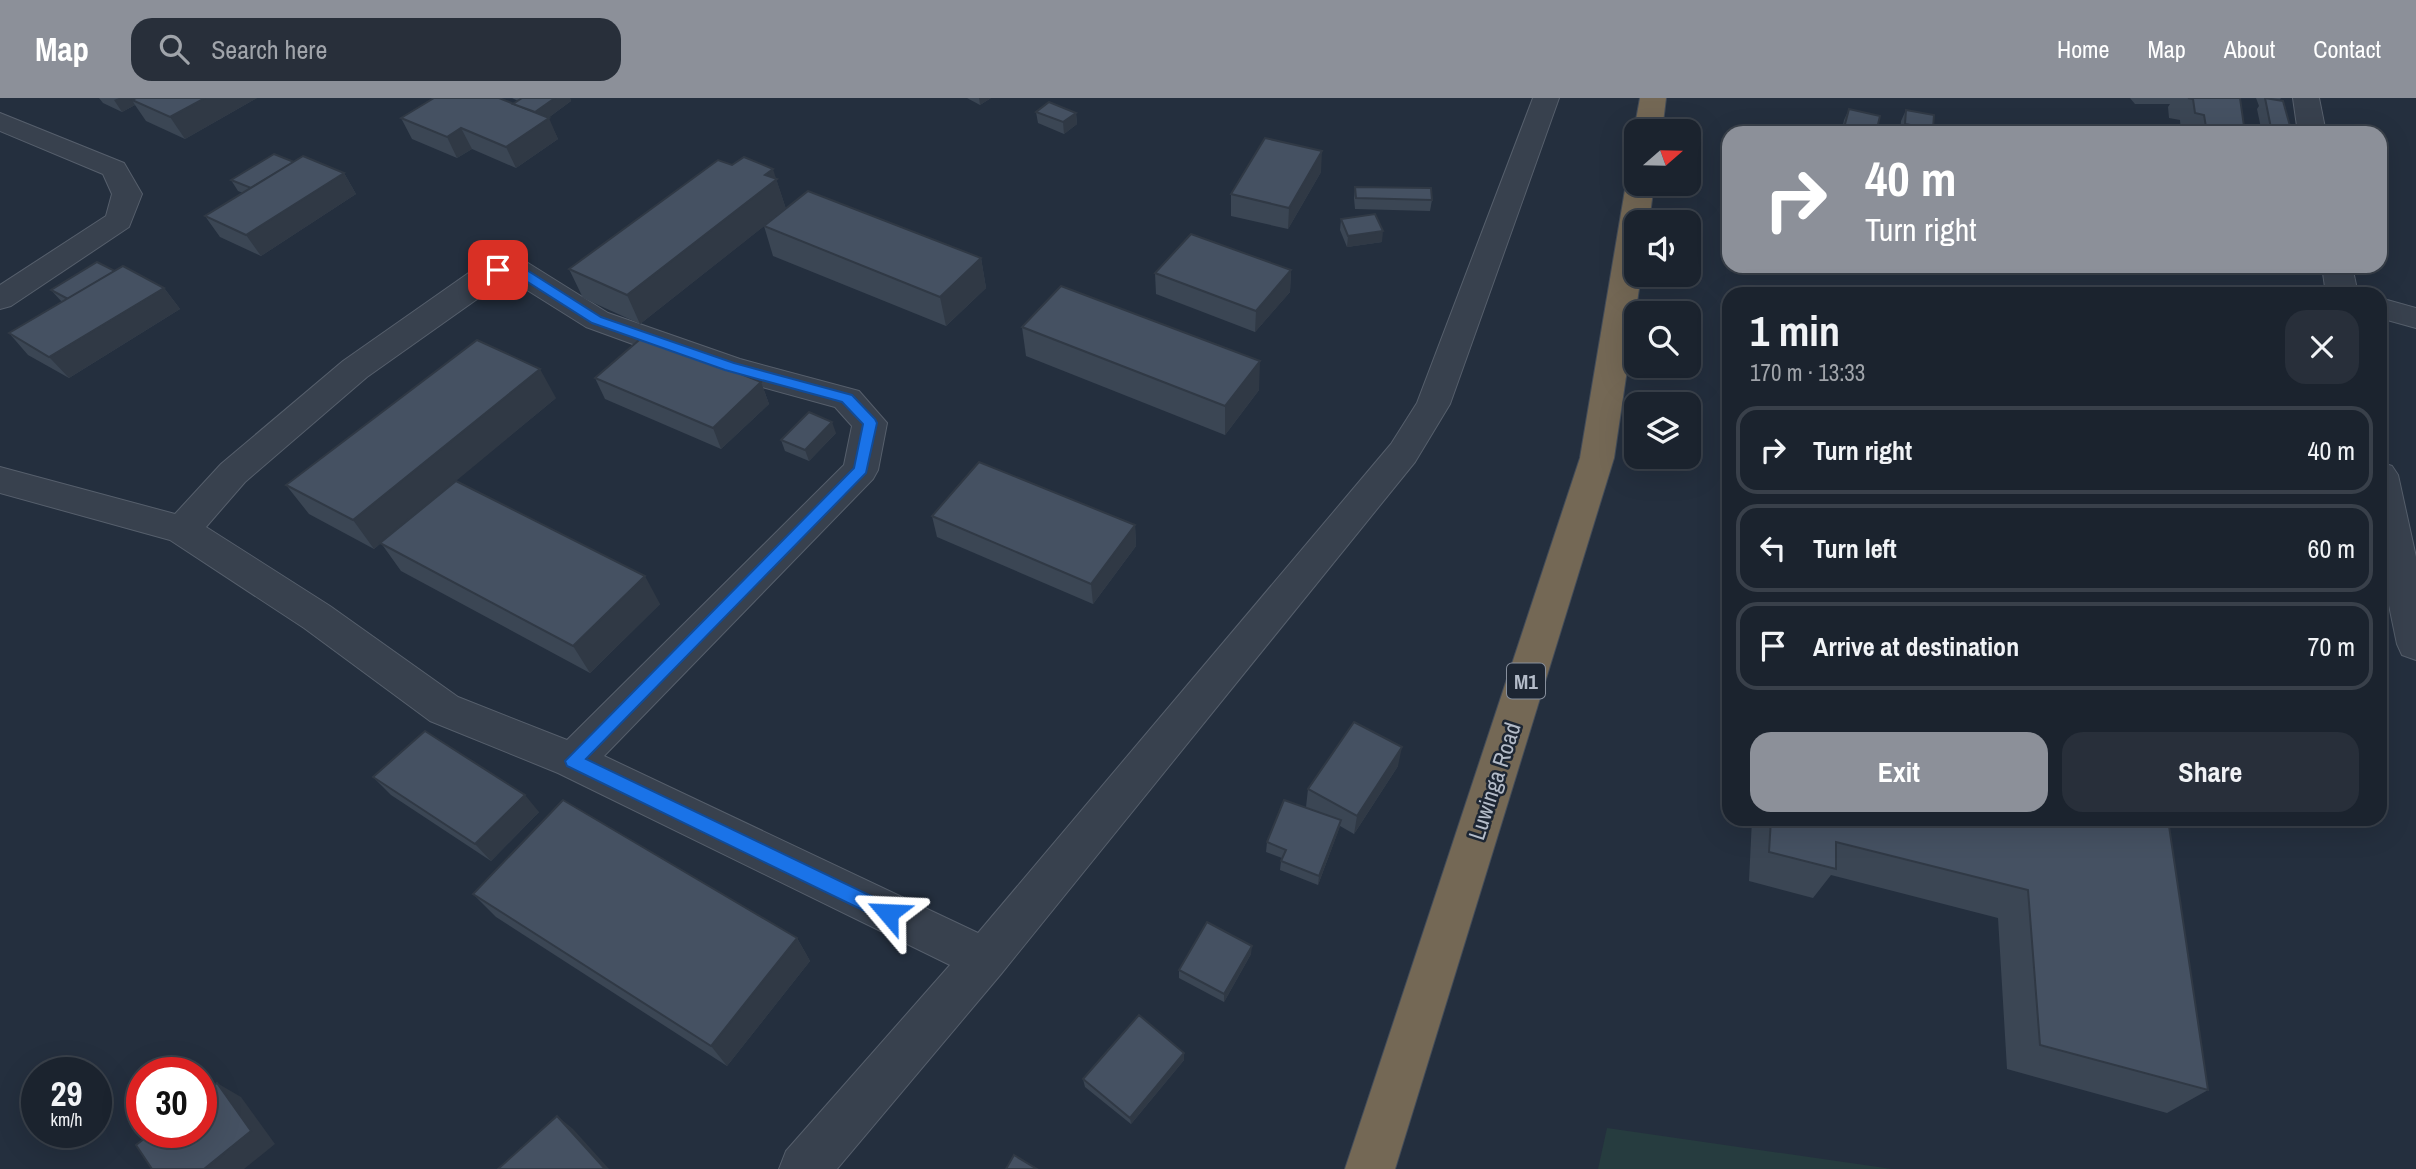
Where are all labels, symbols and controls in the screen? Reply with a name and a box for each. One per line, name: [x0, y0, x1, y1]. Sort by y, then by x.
search box: [131, 18, 621, 81]
text: Map: [35, 27, 89, 71]
icon: search: [155, 30, 193, 68]
text: Search here: [211, 32, 327, 67]
text: Home: [2057, 33, 2109, 65]
text: Map: [2147, 33, 2186, 65]
text: About: [2224, 33, 2275, 65]
text: Contact: [2313, 33, 2381, 65]
north arrow: [1624, 119, 1701, 196]
map controls: [1624, 119, 1701, 469]
text: 40 m: [1865, 145, 1957, 211]
icon: right: [1750, 154, 1841, 245]
text: Turn right: [1865, 208, 1977, 251]
button: sound: [1624, 210, 1701, 287]
pin: [468, 240, 528, 300]
icon: arrive: [479, 251, 517, 289]
button: search: [1624, 301, 1701, 378]
text: 1 min: [1750, 303, 1840, 359]
button: close: [2285, 310, 2359, 384]
text: 170 m · 13:33: [1750, 357, 1865, 388]
button: layers: [1624, 392, 1701, 469]
icon: right: [1754, 431, 1792, 469]
text: Turn right: [1813, 433, 1912, 468]
text: 40 m: [2308, 433, 2355, 468]
icon: left: [1754, 529, 1792, 567]
text: Turn left: [1813, 531, 1897, 566]
text: 60 m: [2308, 531, 2355, 566]
icon: arrive: [1754, 627, 1792, 665]
text: Arrive at destination: [1813, 629, 2019, 664]
text: 70 m: [2308, 629, 2355, 664]
road number: M1: [1507, 664, 1545, 698]
street label: Luwinga Road: [1460, 718, 1528, 844]
button: Exit: [1750, 732, 2048, 812]
button: Share: [2062, 732, 2359, 812]
position arrow: [851, 876, 925, 950]
speed limit sign: 30: [126, 1057, 217, 1148]
text: 29: [51, 1070, 82, 1117]
text: km/h: [51, 1107, 83, 1132]

